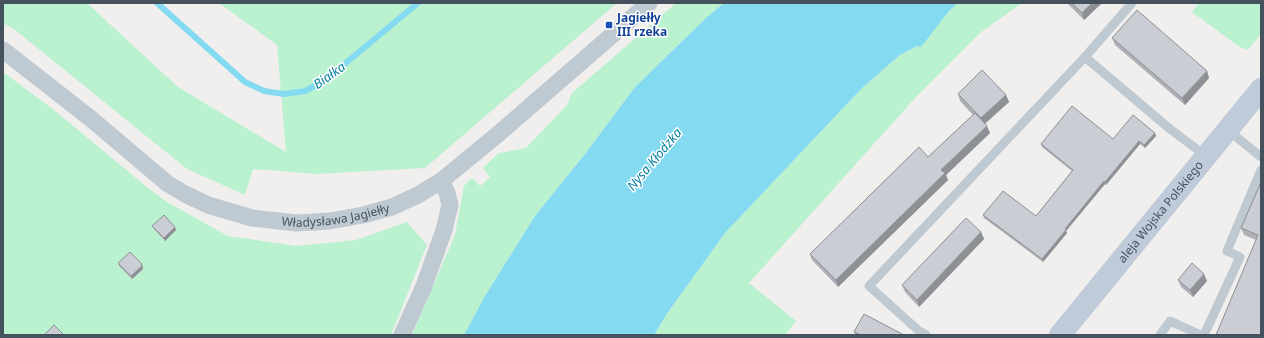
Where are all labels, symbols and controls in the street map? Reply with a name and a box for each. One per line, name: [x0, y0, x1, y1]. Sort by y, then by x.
place label: Jagiełły III rzeka: [616, 9, 667, 40]
marker: Jagiełły III rzeka: [604, 20, 614, 30]
water label: Białka: [309, 57, 349, 93]
water label: Nysa Kłodzka: [622, 123, 686, 194]
street label: aleja Wojska Polskiego: [1113, 157, 1207, 266]
street label: Władysława Jagiełły: [281, 199, 392, 231]

